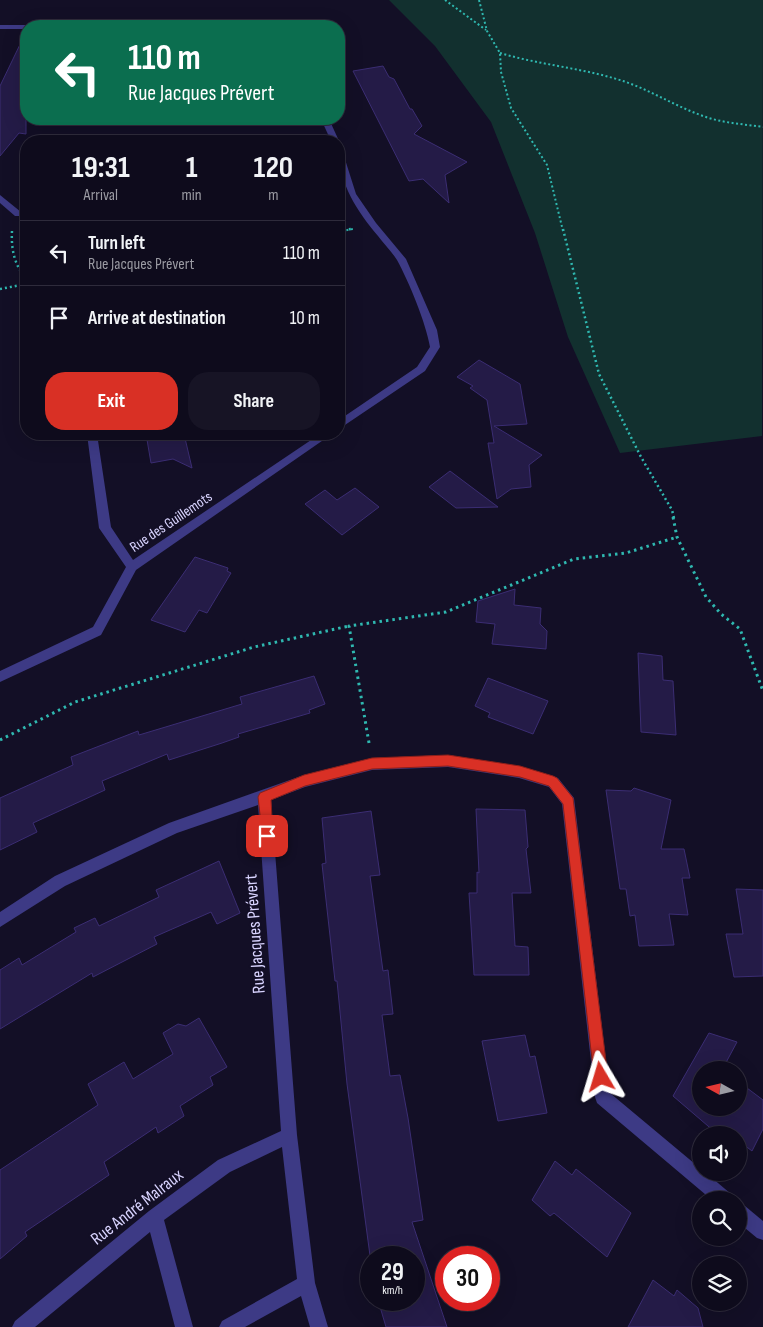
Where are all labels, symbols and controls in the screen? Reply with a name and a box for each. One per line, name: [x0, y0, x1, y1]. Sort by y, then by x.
text: 110 m: [128, 37, 201, 80]
icon: left: [45, 40, 110, 105]
text: Rue Jacques Prévert: [128, 80, 274, 107]
text: 19:31: [72, 150, 130, 186]
text: 1: [186, 150, 198, 186]
text: 120: [254, 150, 293, 186]
text: Arrival: [84, 186, 118, 205]
text: min: [182, 186, 202, 205]
text: m: [268, 186, 278, 205]
text: Turn left: [88, 232, 145, 255]
icon: left: [45, 239, 73, 267]
text: 110 m: [283, 242, 320, 265]
text: Rue Jacques Prévert: [88, 255, 194, 274]
icon: arrive: [45, 304, 73, 332]
text: Arrive at destination: [88, 307, 226, 330]
text: 10 m: [290, 307, 320, 330]
button: Exit: [45, 372, 178, 430]
button: Share: [188, 372, 320, 430]
street label: Rue des Guillemots: [126, 487, 216, 557]
pin: [246, 815, 288, 857]
icon: arrive: [253, 822, 281, 850]
street label: Rue Jacques Prévert: [240, 873, 270, 994]
position arrow: [574, 1050, 626, 1102]
north arrow: [692, 1061, 748, 1116]
map controls: [692, 1061, 747, 1311]
button: sound: [692, 1126, 747, 1181]
street label: Rue André Malraux: [87, 1164, 187, 1250]
button: search: [692, 1191, 747, 1246]
speed limit sign: 30: [435, 1246, 500, 1311]
button: layers: [692, 1256, 747, 1311]
text: 29: [381, 1257, 404, 1288]
text: km/h: [382, 1283, 403, 1298]

